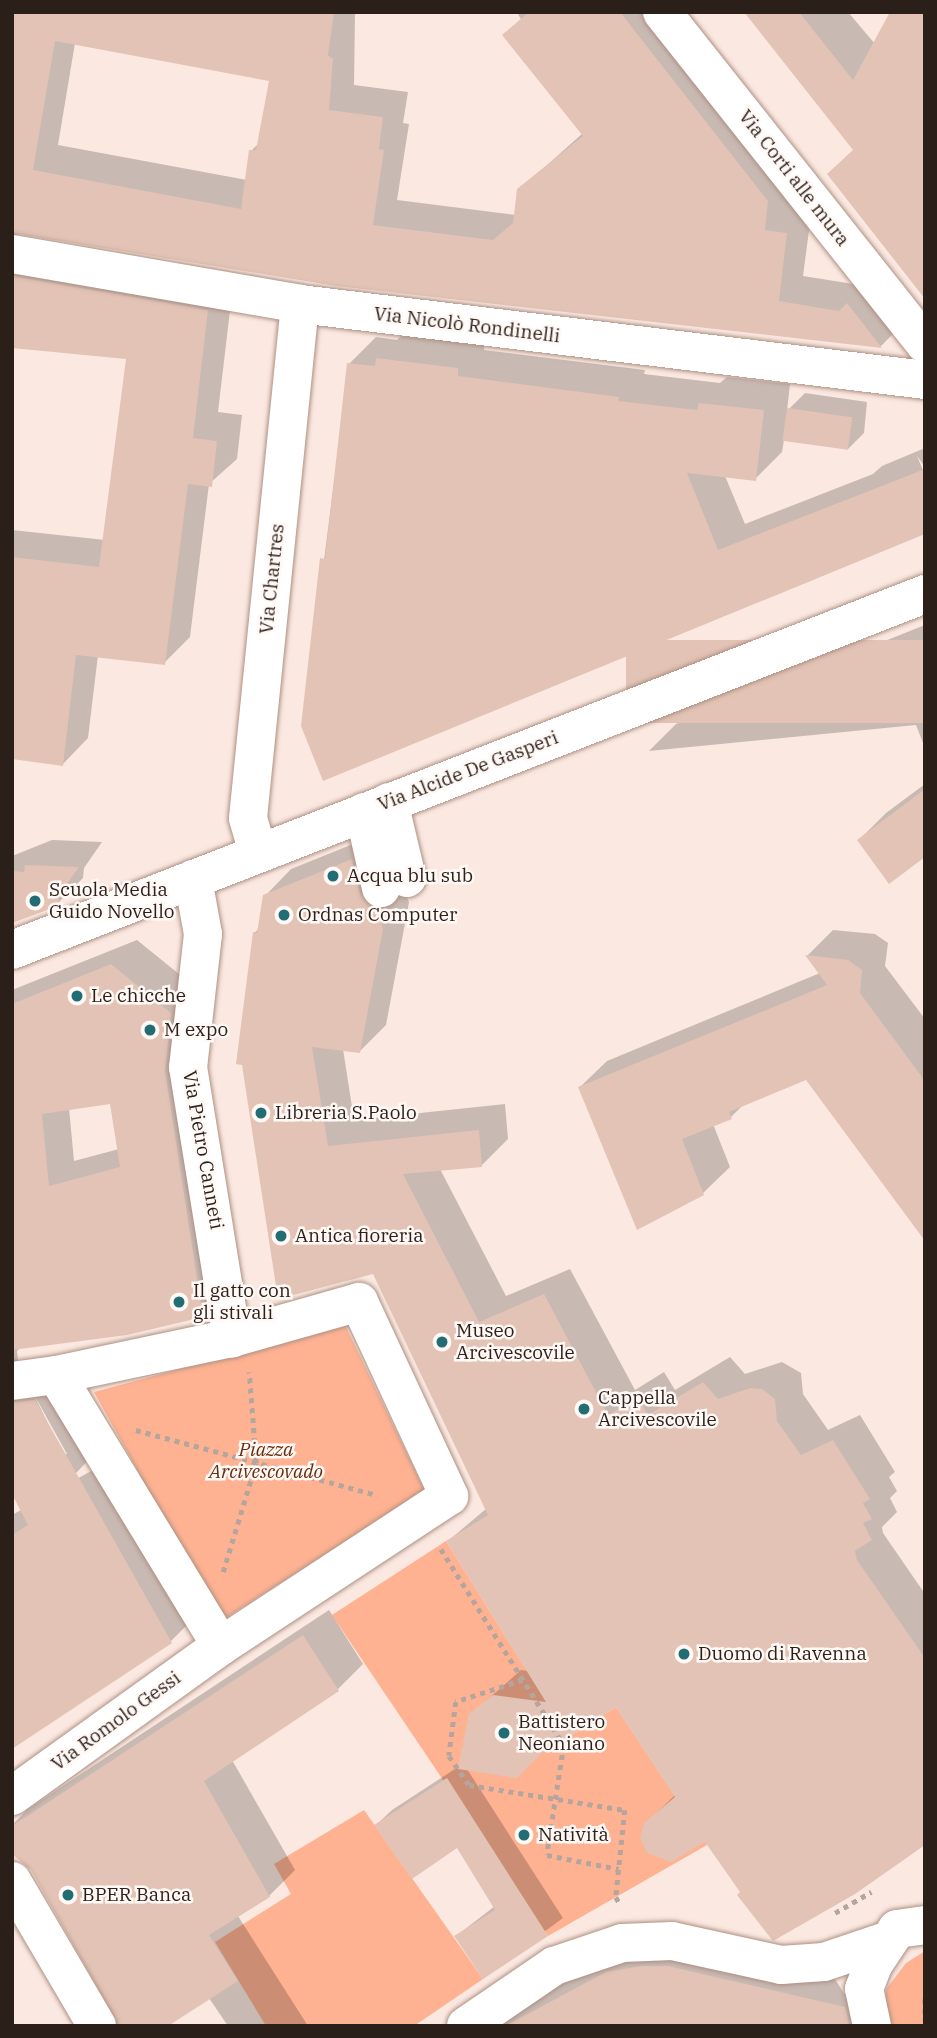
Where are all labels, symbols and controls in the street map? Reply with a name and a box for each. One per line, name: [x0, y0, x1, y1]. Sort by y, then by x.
street label: Via Corti alle mura: [734, 105, 854, 251]
street label: Via Nicolò Rondinelli: [373, 302, 561, 348]
street label: Via Chartres: [255, 523, 289, 635]
street label: Via Alcide De Gasperi: [375, 726, 561, 816]
place label: Acqua blu sub: [347, 865, 473, 887]
marker: Acqua blu sub: [325, 868, 341, 884]
place label: Scuola Media Guido Novello: [49, 879, 175, 923]
marker: Scuola Media Guido Novello: [27, 893, 43, 909]
place label: Ordnas Computer: [298, 904, 457, 926]
marker: Ordnas Computer: [276, 907, 292, 923]
place label: Le chicche: [91, 985, 186, 1007]
marker: Le chicche: [69, 988, 85, 1004]
place label: M expo: [164, 1019, 228, 1041]
marker: M expo: [142, 1022, 158, 1038]
street label: Via Pietro Canneti: [178, 1069, 228, 1231]
place label: Libreria S.Paolo: [275, 1102, 417, 1124]
marker: Libreria S.Paolo: [253, 1105, 269, 1121]
place label: Antica fioreria: [295, 1225, 424, 1247]
marker: Antica fioreria: [273, 1228, 289, 1244]
place label: Il gatto con gli stivali: [193, 1280, 291, 1324]
marker: Il gatto con gli stivali: [171, 1294, 187, 1310]
place label: Museo Arcivescovile: [456, 1320, 575, 1364]
marker: Museo Arcivescovile: [434, 1334, 450, 1350]
place label: Cappella Arcivescovile: [598, 1387, 717, 1431]
marker: Cappella Arcivescovile: [576, 1401, 592, 1417]
park label: Piazza Arcivescovado: [209, 1439, 323, 1483]
place label: Duomo di Ravenna: [698, 1643, 867, 1665]
marker: Duomo di Ravenna: [676, 1646, 692, 1662]
street label: Via Romolo Gessi: [47, 1666, 185, 1776]
place label: Battistero Neoniano: [518, 1711, 605, 1755]
marker: Battistero Neoniano: [496, 1725, 512, 1741]
place label: Natività: [538, 1824, 609, 1846]
marker: Natività: [516, 1827, 532, 1843]
place label: BPER Banca: [82, 1884, 191, 1906]
marker: BPER Banca: [60, 1887, 76, 1903]

